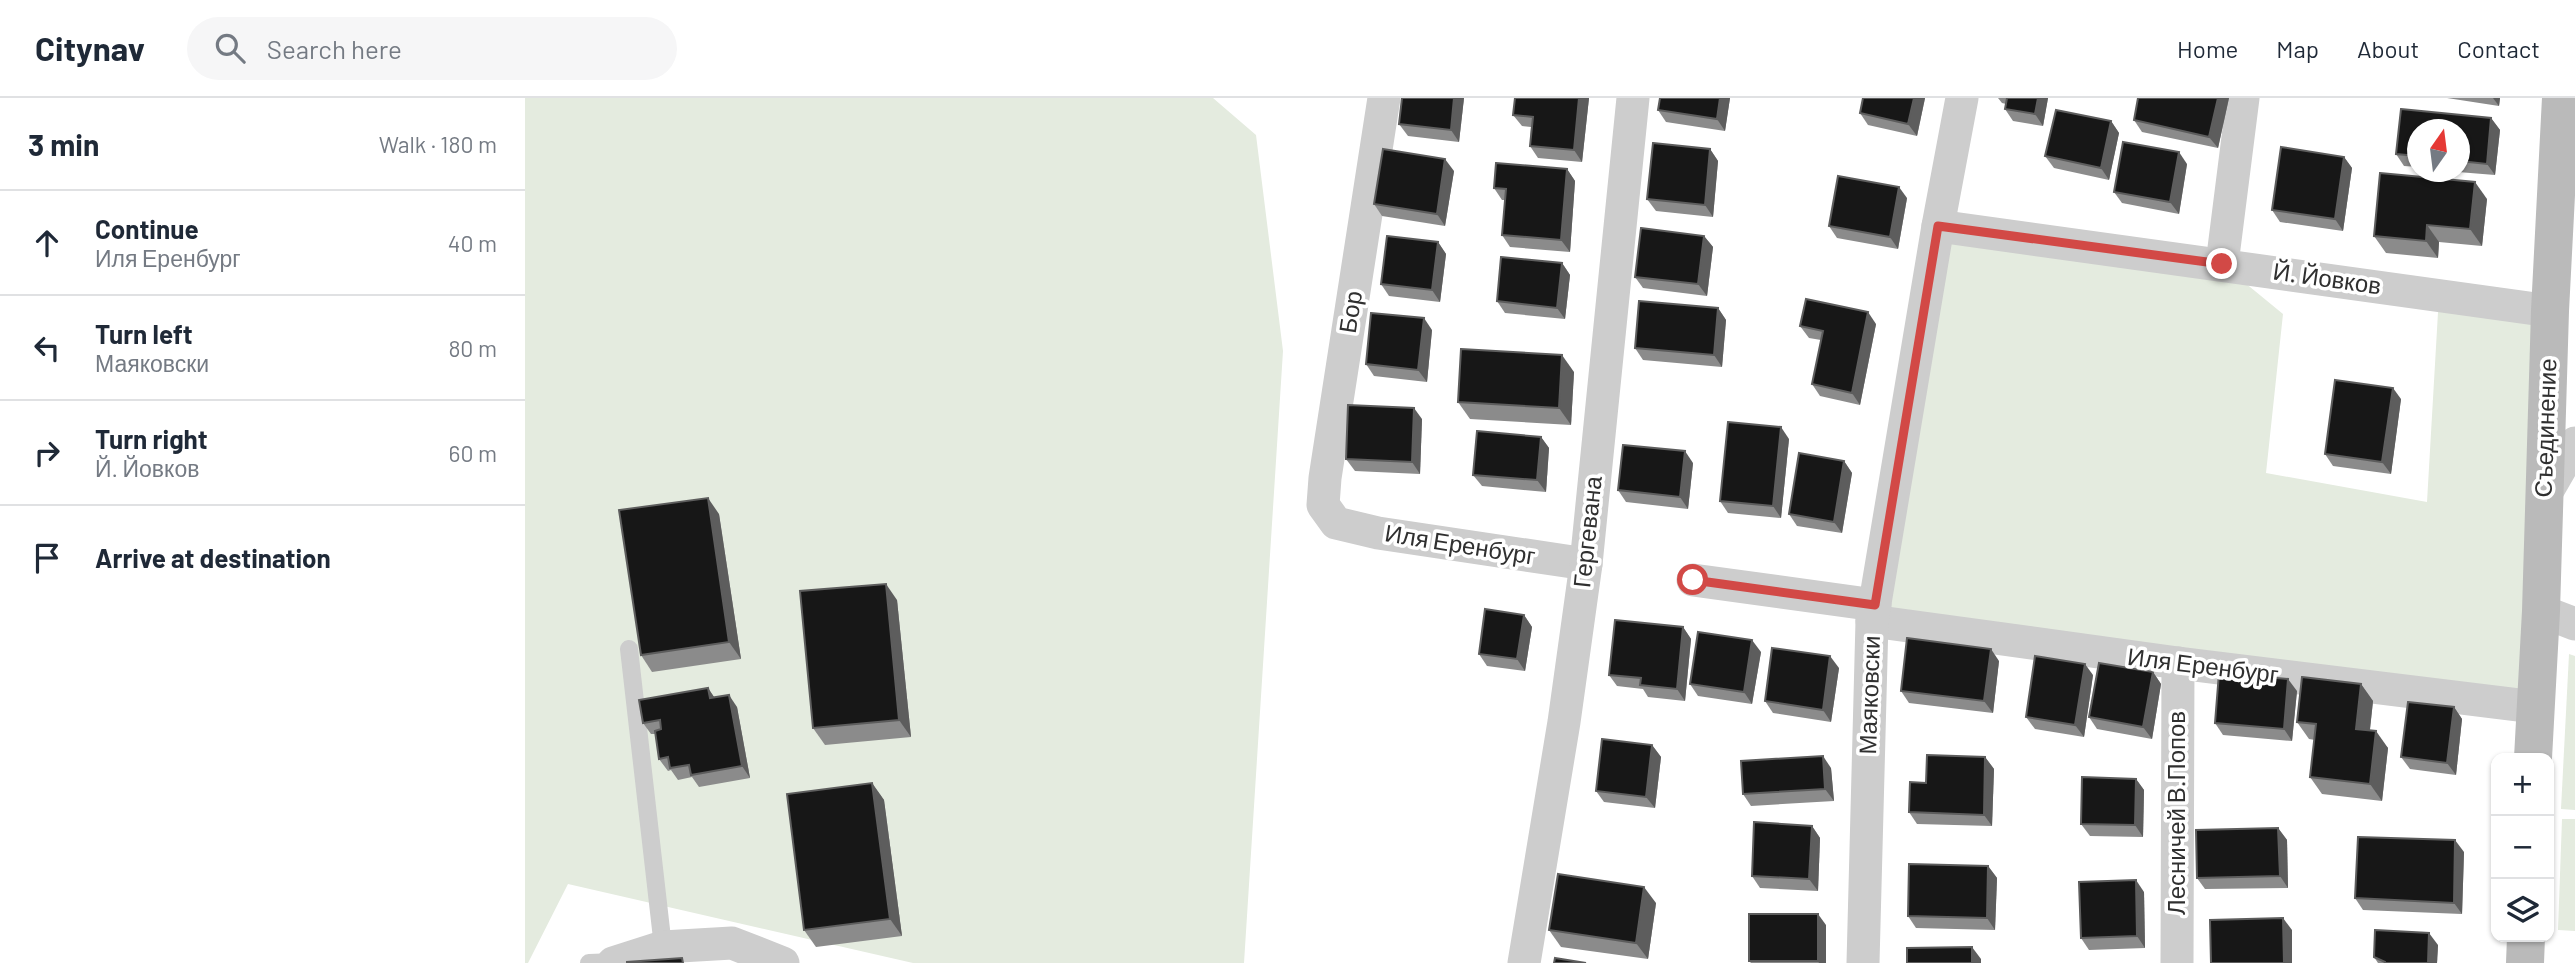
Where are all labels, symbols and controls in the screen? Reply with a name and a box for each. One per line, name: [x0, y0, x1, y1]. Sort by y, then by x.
search box: [187, 17, 677, 80]
text: Citynav: [35, 28, 145, 68]
icon: search: [211, 29, 249, 67]
text: Search here: [267, 33, 402, 64]
text: Home: [2177, 34, 2238, 63]
text: Map: [2276, 34, 2319, 63]
text: About: [2357, 34, 2419, 63]
text: Contact: [2457, 34, 2540, 63]
north arrow: [2407, 119, 2470, 182]
text: 3 min: [28, 126, 99, 162]
text: Walk · 180 m: [379, 130, 497, 158]
text: Continue: [95, 213, 199, 244]
icon: ahead: [28, 224, 66, 262]
text: 40 m: [448, 229, 497, 257]
text: Иля Еренбург: [95, 244, 241, 272]
route end: [2206, 248, 2237, 279]
street label: Й. Йовков: [2271, 256, 2383, 299]
street label: Бор: [1332, 289, 1367, 335]
text: Turn left: [95, 318, 193, 349]
icon: left: [28, 329, 66, 367]
text: 80 m: [448, 334, 497, 362]
text: Маяковски: [95, 349, 209, 377]
street label: Съединение: [2528, 358, 2561, 498]
text: Turn right: [95, 423, 208, 454]
icon: right: [28, 434, 66, 472]
text: 60 m: [449, 439, 497, 467]
text: Й. Йовков: [95, 454, 199, 482]
street label: Гергевана: [1566, 474, 1607, 589]
street label: Иля Еренбург: [1383, 517, 1538, 570]
icon: arrive: [28, 539, 66, 577]
text: Arrive at destination: [95, 542, 331, 573]
route start: [1677, 564, 1708, 595]
street label: Маяковски: [1852, 635, 1885, 755]
street label: Иля Еренбург: [2126, 641, 2281, 688]
street label: Лесничей В.Попов: [2161, 711, 2190, 915]
map controls: [2491, 753, 2554, 942]
button: +: [2491, 753, 2554, 816]
button: −: [2491, 816, 2554, 879]
button: layers: [2491, 879, 2554, 942]

